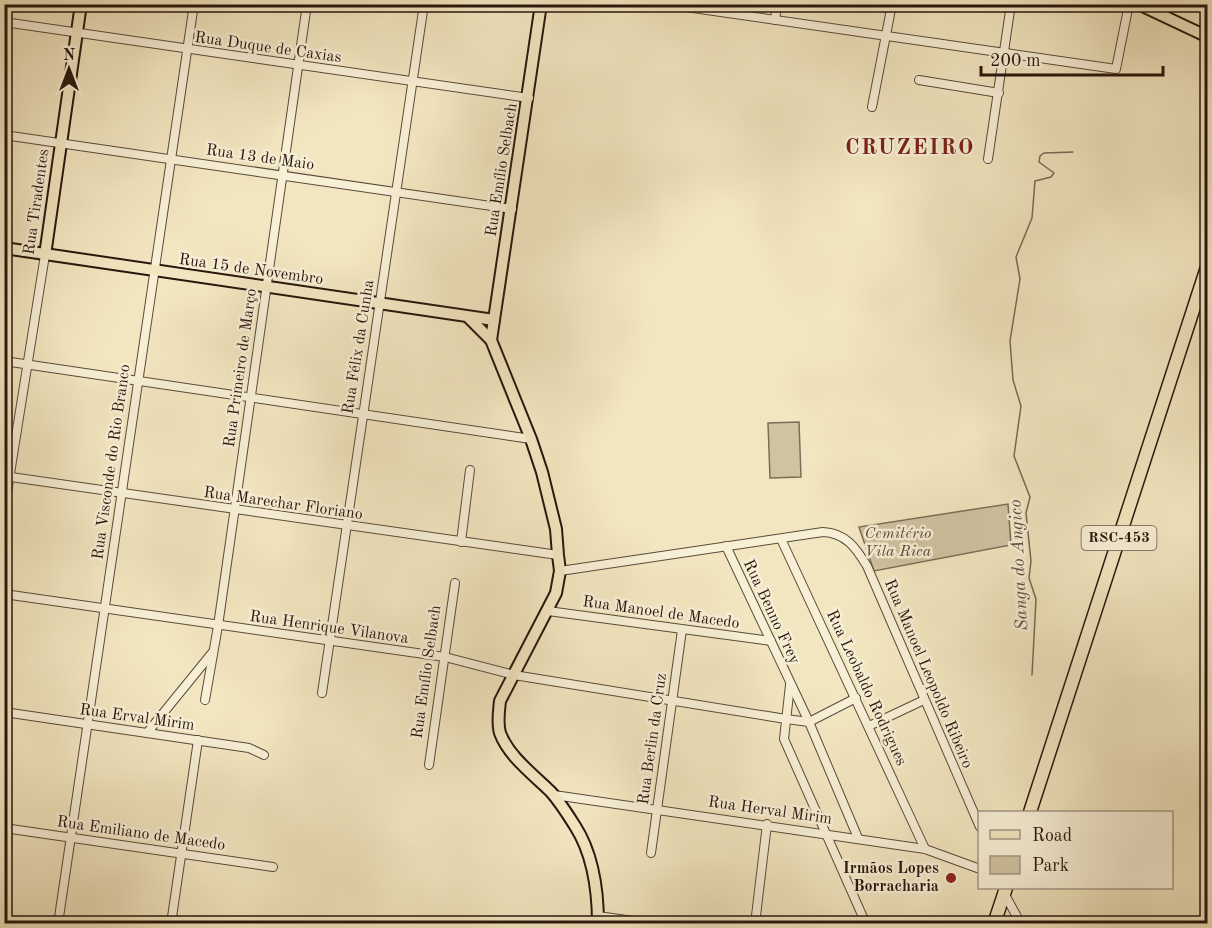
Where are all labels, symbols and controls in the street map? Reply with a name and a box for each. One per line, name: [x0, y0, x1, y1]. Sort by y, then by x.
street label: Rua Duque de Caxias: [194, 30, 343, 66]
north arrow: [39, 39, 99, 99]
scale bar: [981, 39, 1162, 77]
text: N: [63, 48, 76, 64]
text: 200 m: [990, 52, 1041, 70]
street label: Rua Emílio Selbach: [484, 102, 520, 238]
district label: CRUZEIRO: [845, 137, 975, 159]
street label: Rua 13 de Maio: [205, 142, 315, 174]
street label: Rua Tiradentes: [22, 148, 52, 256]
street label: Rua 15 de Novembro: [178, 252, 324, 288]
street label: Rua Félix da Cunha: [340, 278, 378, 415]
street label: Rua Primeiro de Março: [222, 287, 260, 449]
street label: Rua Visconde do Rio Branco: [90, 363, 134, 561]
street label: Rua Marechar Floriano: [202, 485, 364, 523]
water label: Sanga do Angico: [1007, 499, 1031, 631]
park label: Cemitério Vila Rica: [865, 526, 932, 560]
road number: RSC-453: [1082, 526, 1156, 550]
street label: Rua Benno Frey: [740, 557, 802, 667]
street label: Rua Manoel Leopoldo Ribeiro: [881, 577, 975, 771]
street label: Rua Manoel de Macedo: [581, 594, 741, 632]
street label: Rua Emílio Selbach: [410, 604, 444, 740]
street label: Rua Leobaldo Rodrigues: [823, 608, 909, 768]
street label: Rua Henrique Vilanova: [249, 609, 410, 647]
street label: Rua Berlin da Cruz: [636, 672, 670, 806]
street label: Rua Erval Mirim: [78, 702, 196, 734]
street label: Rua Herval Mirim: [707, 794, 833, 828]
legend: [978, 811, 1173, 889]
street label: Rua Emiliano de Macedo: [56, 814, 226, 854]
text: Road: [1032, 827, 1072, 845]
text: Park: [1032, 857, 1069, 875]
place label: Irmãos Lopes Borracharia: [843, 861, 939, 895]
marker: Irmãos Lopes Borracharia: [944, 871, 958, 885]

